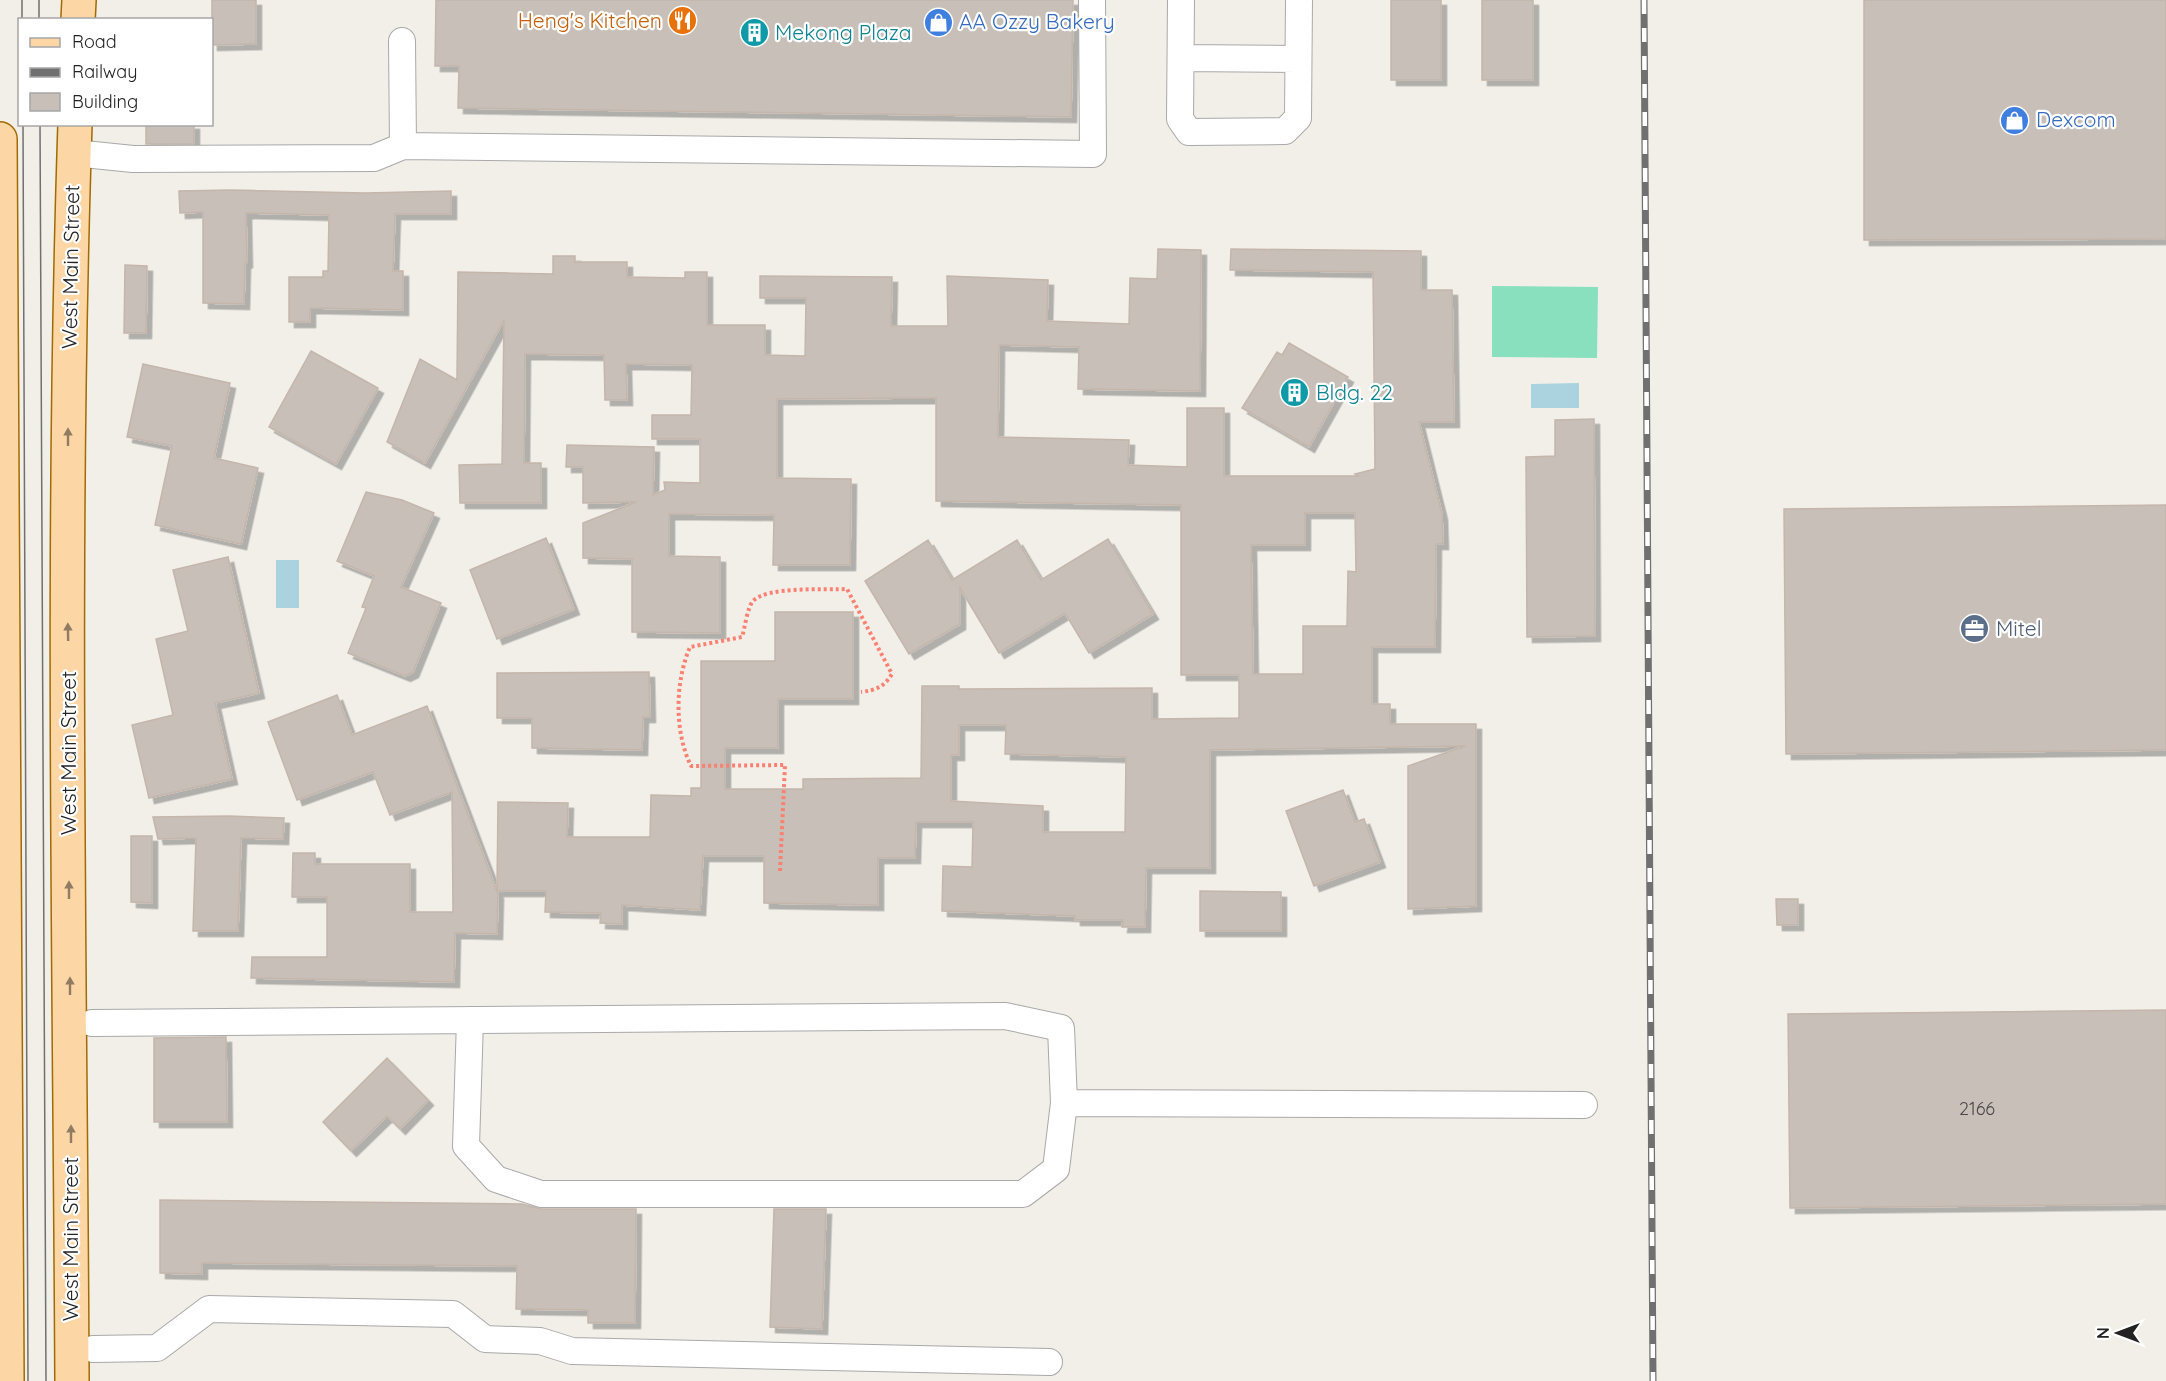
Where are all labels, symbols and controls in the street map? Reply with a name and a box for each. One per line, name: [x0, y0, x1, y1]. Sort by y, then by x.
restaurant icon: Heng's Kitchen: [667, 5, 699, 37]
shop icon: AA Ozzy Bakery: [922, 6, 954, 38]
place label: Heng's Kitchen: [518, 7, 662, 33]
place label: AA Ozzy Bakery: [959, 8, 1115, 34]
building icon: Mekong Plaza: [738, 17, 770, 49]
legend: [18, 18, 213, 126]
place label: Mekong Plaza: [775, 19, 912, 45]
text: Road: [72, 30, 117, 53]
text: Railway: [72, 60, 138, 83]
text: Building: [72, 90, 138, 113]
shop icon: Dexcom: [1999, 104, 2031, 136]
place label: Dexcom: [2036, 106, 2116, 132]
street label: West Main Street: [56, 185, 84, 349]
building icon: Bldg. 22: [1279, 377, 1311, 409]
place label: Bldg. 22: [1316, 379, 1393, 405]
one-way arrow: [63, 428, 73, 447]
office icon: Mitel: [1959, 613, 1991, 645]
place label: Mitel: [1996, 615, 2042, 641]
one-way arrow: [63, 623, 73, 642]
street label: West Main Street: [55, 671, 81, 835]
one-way arrow: [64, 881, 74, 900]
one-way arrow: [65, 976, 75, 995]
house number: 2166: [1959, 1097, 1995, 1120]
one-way arrow: [66, 1124, 76, 1143]
street label: West Main Street: [57, 1157, 83, 1321]
north arrow: [2088, 1303, 2148, 1363]
text: N: [2093, 1327, 2113, 1339]

